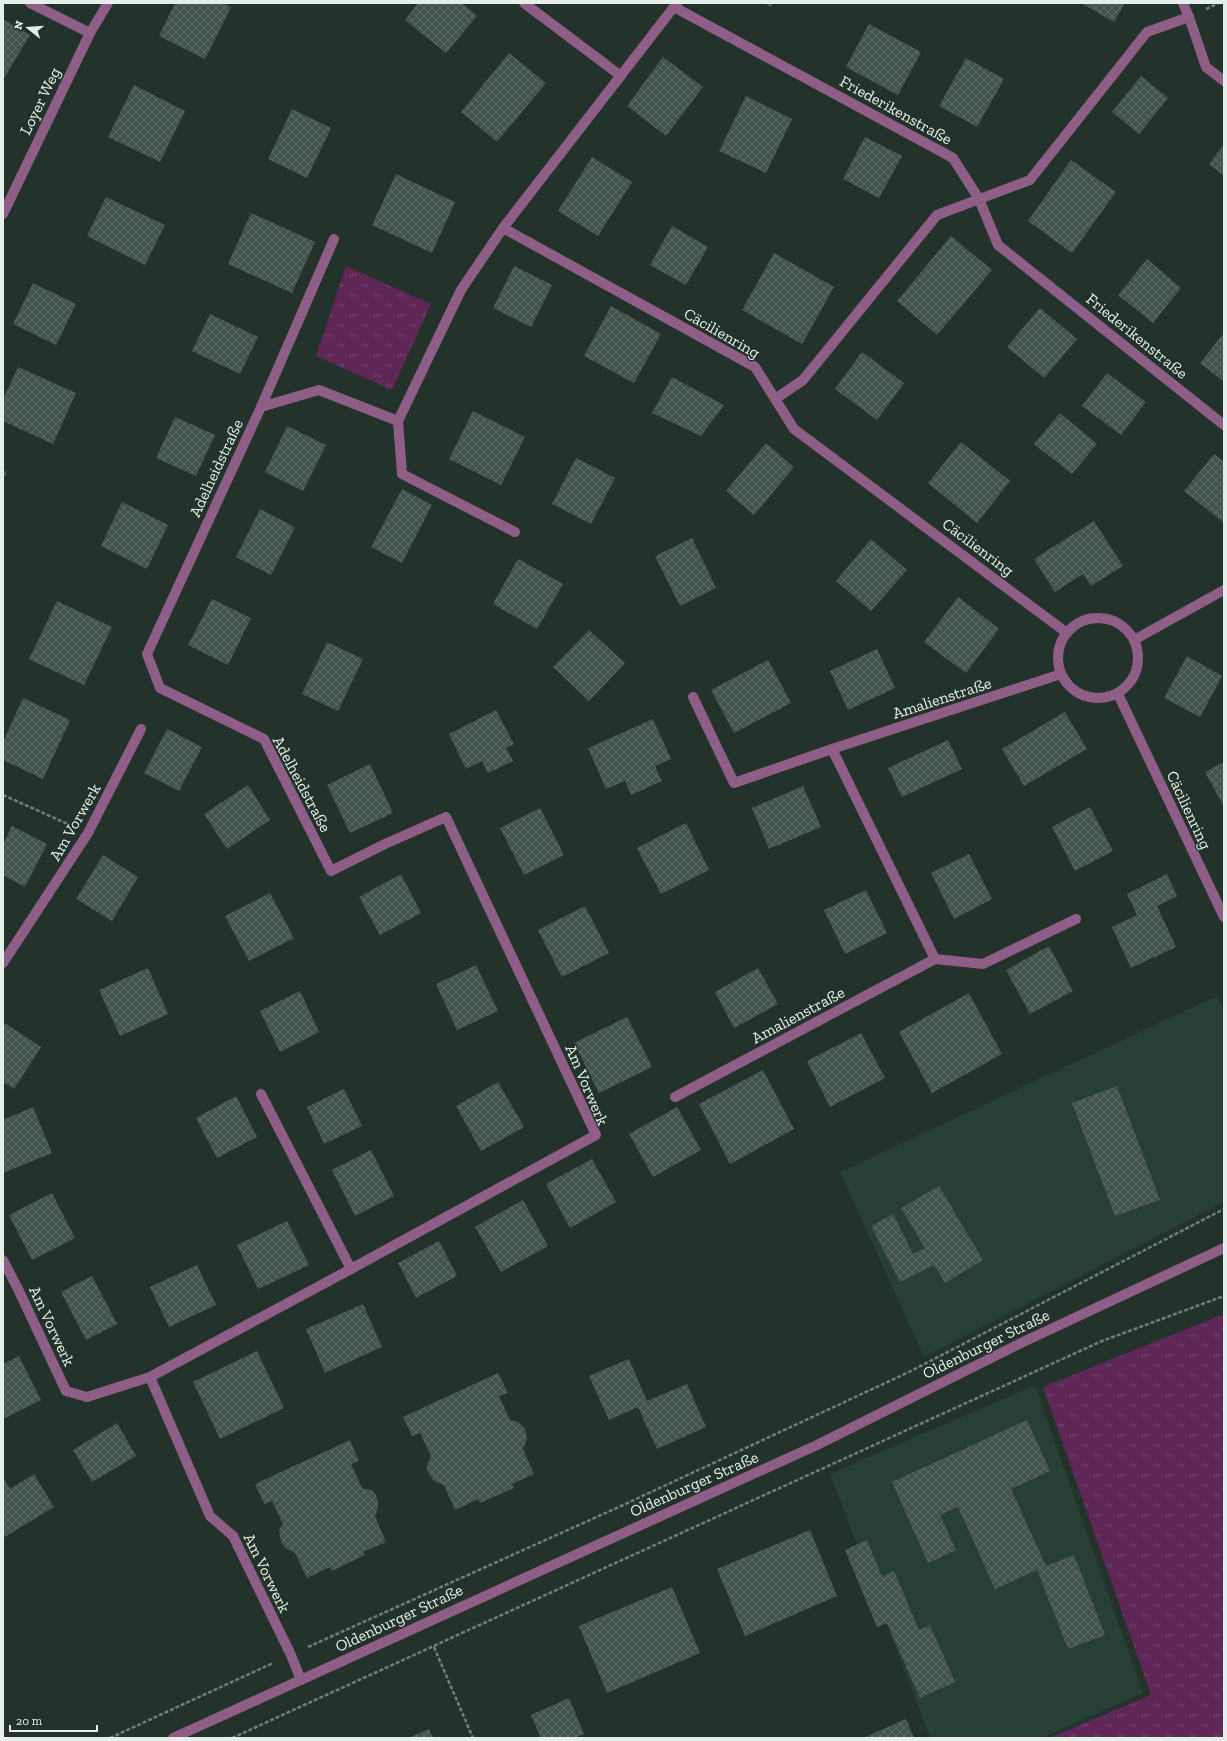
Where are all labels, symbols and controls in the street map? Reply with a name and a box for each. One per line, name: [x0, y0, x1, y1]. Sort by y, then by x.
north arrow: [8, 8, 48, 48]
text: N: [11, 19, 27, 31]
street label: Loyer Weg: [16, 64, 64, 138]
street label: Friederikenstraße: [837, 71, 955, 149]
street label: Friederikenstraße: [1082, 289, 1192, 383]
street label: Cäcilienring: [681, 304, 764, 362]
street label: Adelheidstraße: [185, 416, 247, 520]
street label: Cäcilienring: [939, 514, 1018, 580]
street label: Amalienstraße: [890, 673, 994, 723]
street label: Adelheidstraße: [269, 733, 335, 835]
street label: Cäcilienring: [1163, 768, 1216, 853]
street label: Am Vorwerk: [45, 779, 105, 864]
street label: Amalienstraße: [748, 983, 848, 1047]
street label: Am Vorwerk: [561, 1042, 613, 1129]
street label: Am Vorwerk: [25, 1283, 79, 1370]
street label: Oldenburger Straße: [920, 1305, 1052, 1383]
street label: Oldenburger Straße: [627, 1447, 761, 1521]
street label: Am Vorwerk: [240, 1530, 295, 1616]
street label: Oldenburger Straße: [332, 1580, 466, 1656]
scale bar: [10, 1707, 97, 1733]
text: 20 m: [16, 1714, 43, 1728]

